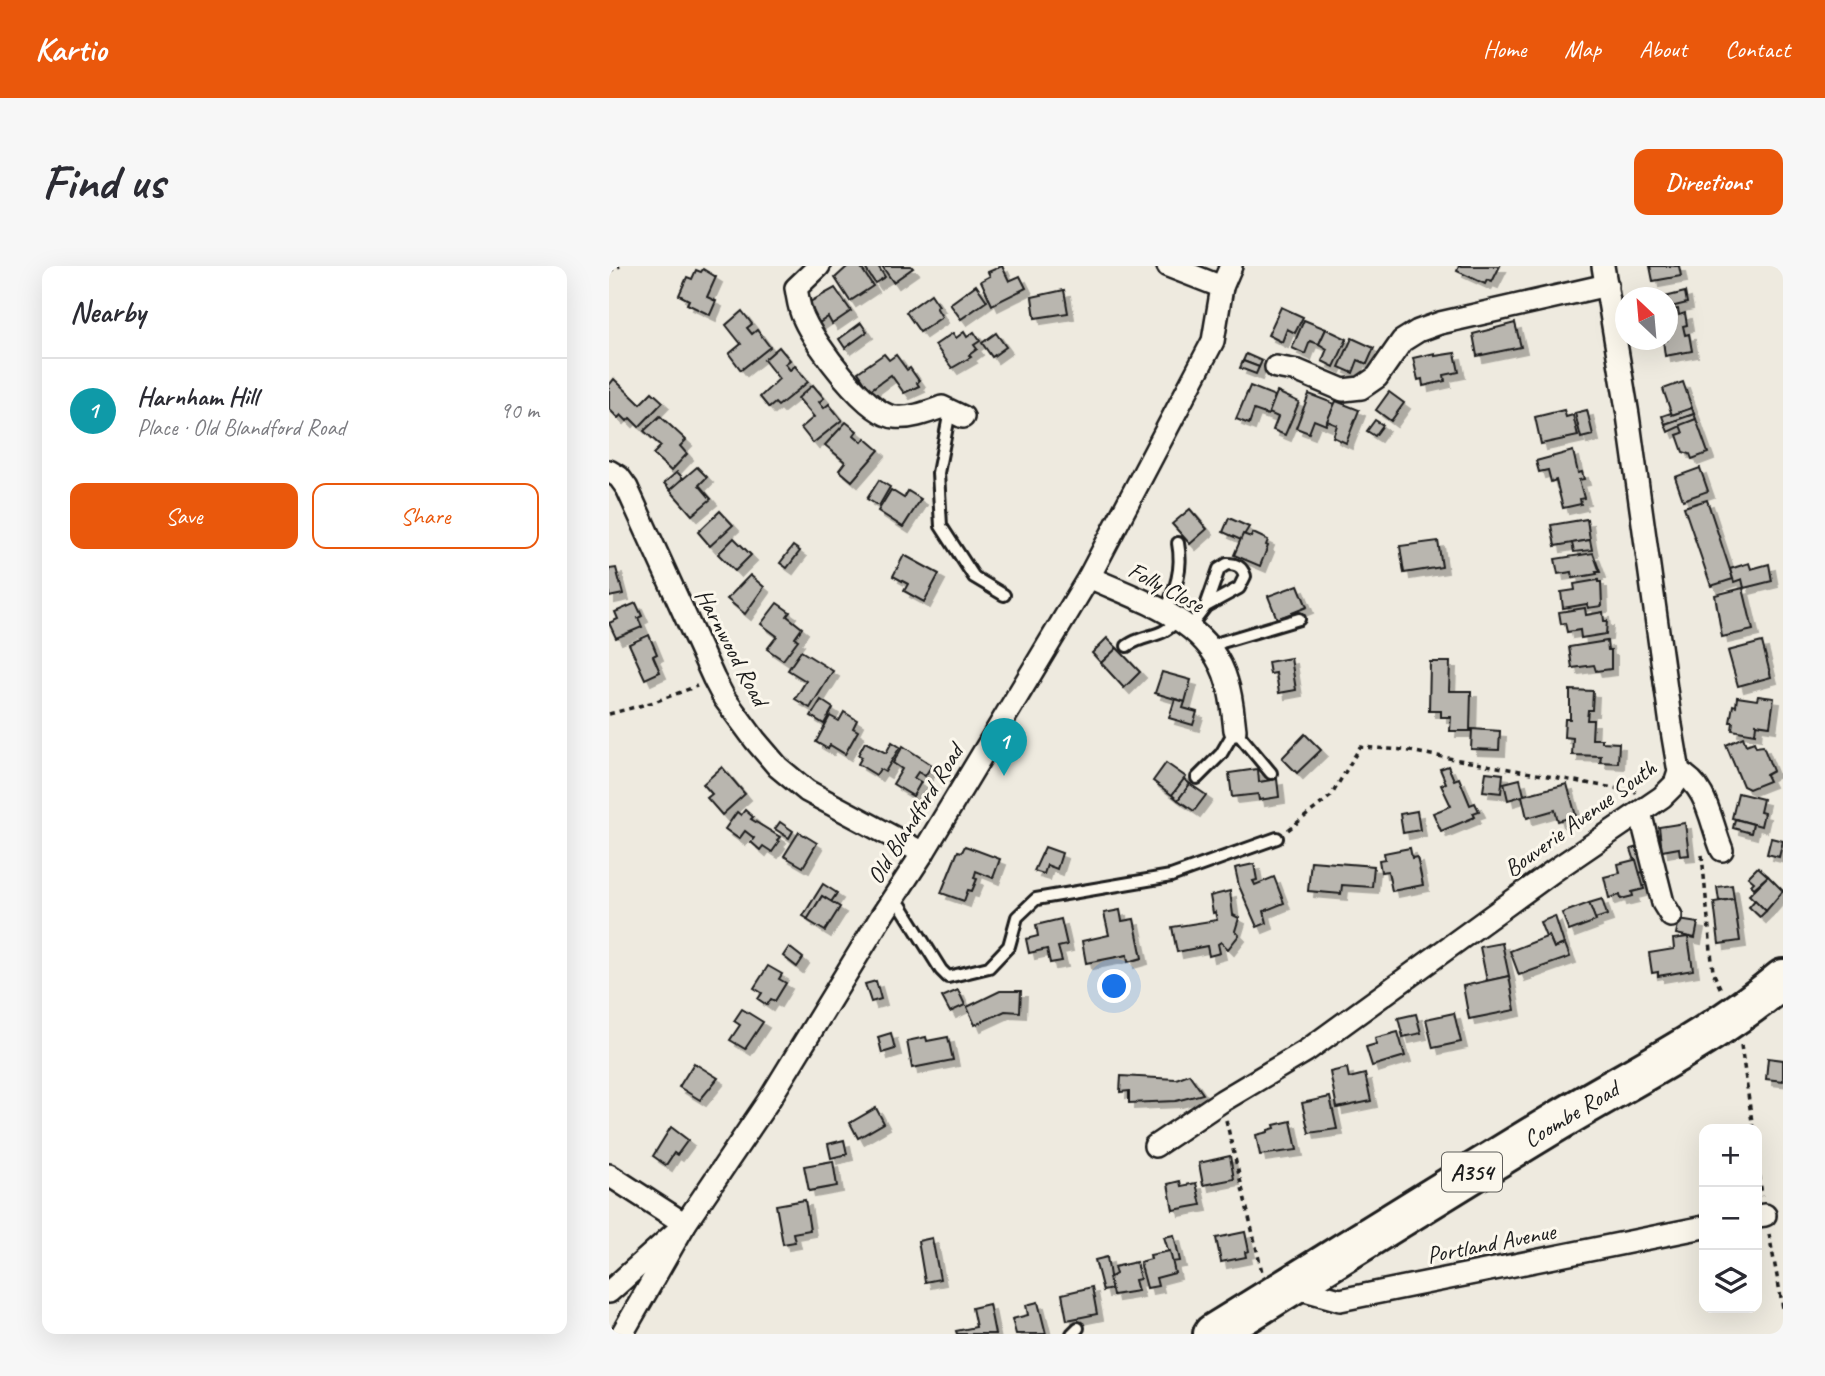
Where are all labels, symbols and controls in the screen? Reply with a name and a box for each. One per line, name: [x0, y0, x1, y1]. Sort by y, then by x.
text: Kartio: [35, 28, 106, 70]
text: Home: [1483, 34, 1526, 64]
text: Map: [1564, 34, 1601, 64]
text: About: [1639, 34, 1687, 64]
text: Contact: [1725, 34, 1790, 64]
button: Directions: [1634, 149, 1783, 215]
text: Find us: [42, 151, 164, 213]
north arrow: [1615, 287, 1678, 350]
text: Nearby: [70, 293, 146, 331]
text: Harnham Hill: [137, 380, 258, 413]
text: 1: [88, 396, 98, 425]
text: 90 m: [500, 396, 539, 425]
text: Place · Old Blandford Road: [137, 413, 346, 442]
button: Save: [70, 483, 298, 549]
button: Share: [312, 483, 539, 549]
street label: Folly Close: [1123, 555, 1211, 620]
street label: Harnwood Road: [689, 583, 777, 714]
pin: 1: [981, 718, 1027, 776]
street label: Old Blandford Road: [860, 735, 972, 890]
street label: Bouverie Avenue South: [1498, 752, 1663, 883]
your location: [1097, 969, 1131, 1003]
street label: Coombe Road: [1518, 1072, 1627, 1154]
map controls: [1699, 1124, 1762, 1313]
button: +: [1699, 1124, 1762, 1187]
road number: A354: [1442, 1152, 1502, 1191]
button: −: [1699, 1187, 1762, 1250]
street label: Portland Avenue: [1424, 1215, 1560, 1270]
button: layers: [1699, 1250, 1762, 1313]

